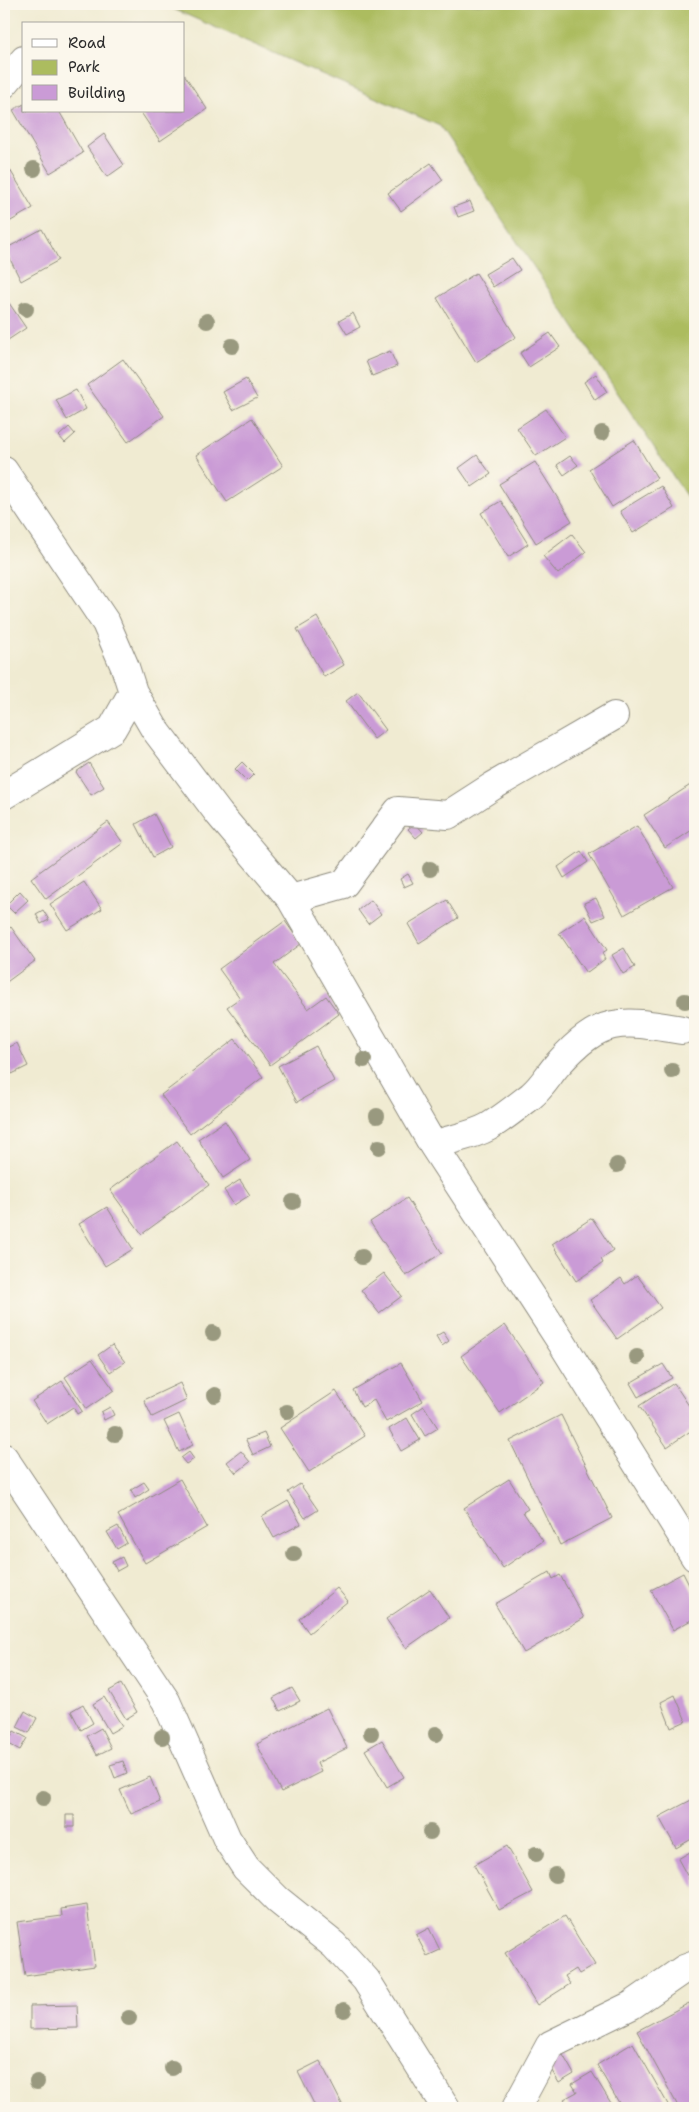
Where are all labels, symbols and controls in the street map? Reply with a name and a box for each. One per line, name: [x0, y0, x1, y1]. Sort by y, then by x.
legend: [22, 22, 185, 112]
text: Road: [68, 33, 106, 53]
text: Park: [68, 57, 100, 77]
text: Building: [68, 83, 125, 103]

